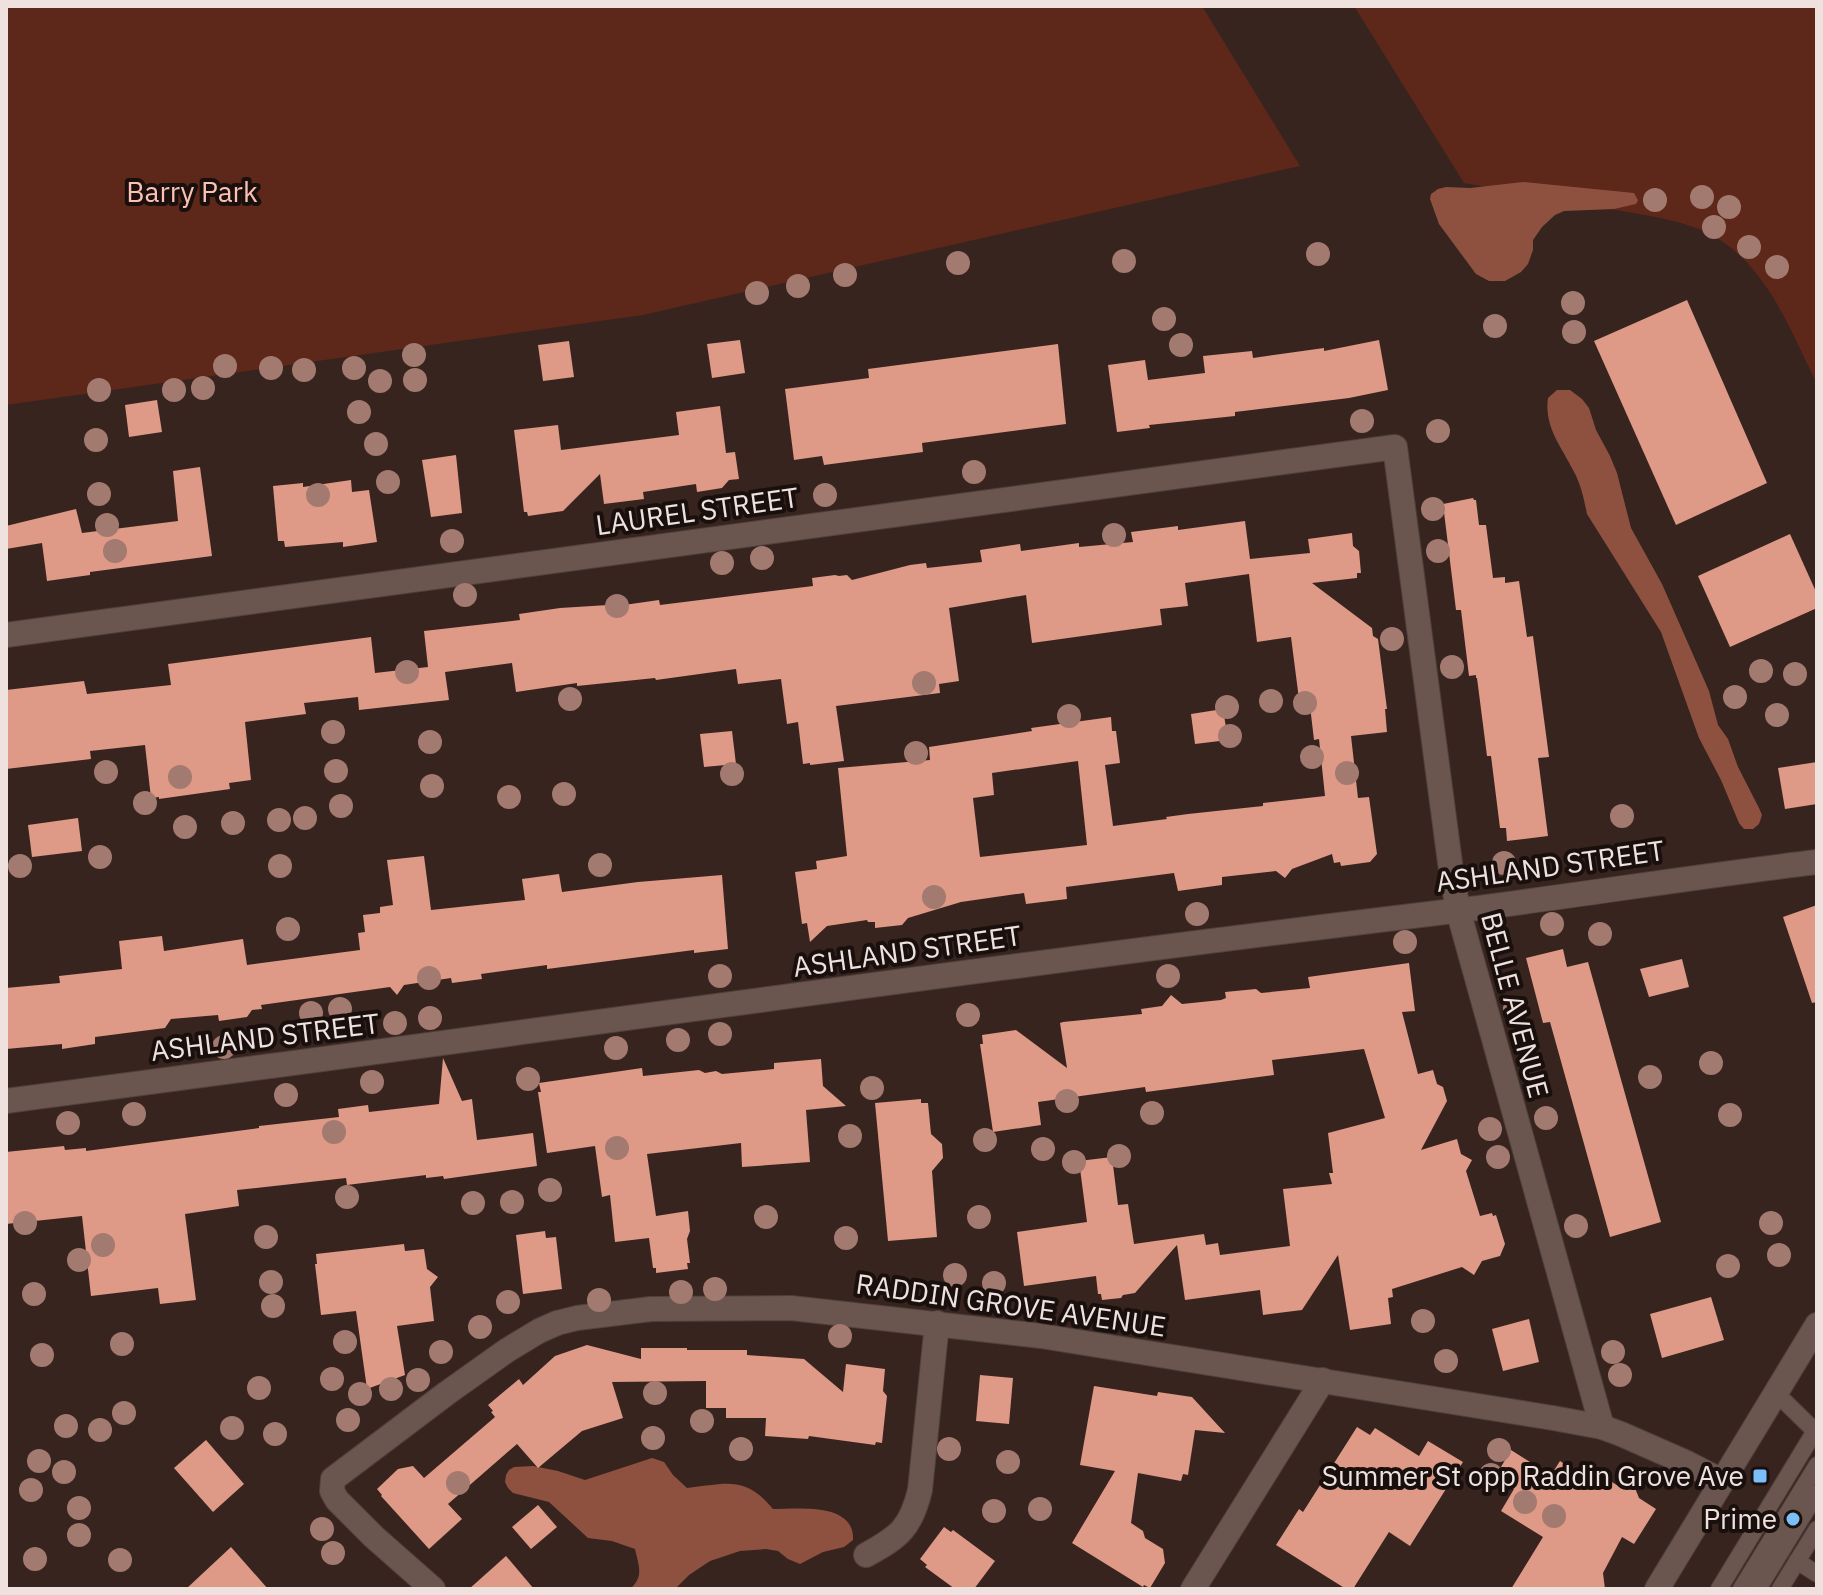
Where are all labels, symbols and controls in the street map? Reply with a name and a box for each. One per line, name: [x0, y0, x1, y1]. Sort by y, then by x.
park label: Barry Park: [126, 173, 258, 210]
street label: LAUREL STREET: [593, 478, 801, 543]
street label: ASHLAND STREET: [1433, 831, 1666, 900]
street label: BELLE AVENUE: [1473, 908, 1558, 1102]
street label: ASHLAND STREET: [790, 916, 1023, 985]
street label: ASHLAND STREET: [148, 1004, 381, 1069]
street label: RADDIN GROVE AVENUE: [854, 1264, 1169, 1345]
place label: Summer St opp Raddin Grove Ave: [1322, 1457, 1744, 1494]
marker: Summer St opp Raddin Grove Ave: [1751, 1467, 1769, 1485]
place label: Prime: [1703, 1500, 1777, 1537]
marker: Prime: [1784, 1510, 1802, 1528]

